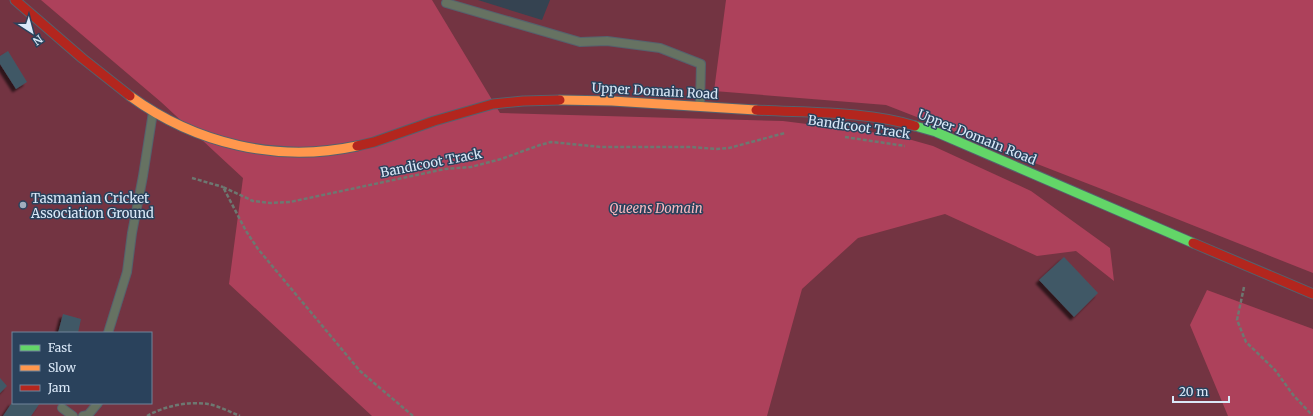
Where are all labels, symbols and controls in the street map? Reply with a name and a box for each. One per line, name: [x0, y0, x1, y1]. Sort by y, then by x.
north arrow: [12, 12, 52, 52]
text: N: [30, 32, 46, 48]
street label: Upper Domain Road: [591, 79, 719, 103]
street label: Upper Domain Road: [915, 105, 1039, 169]
street label: Bandicoot Track: [807, 111, 912, 143]
street label: Bandicoot Track: [379, 145, 484, 181]
place label: Tasmanian Cricket Association Ground: [30, 190, 154, 222]
marker: Tasmanian Cricket Association Ground: [18, 200, 28, 210]
park label: Queens Domain: [609, 200, 703, 217]
legend: [12, 332, 152, 404]
text: Fast: [48, 340, 72, 355]
text: Slow: [48, 360, 77, 375]
scale bar: [1173, 378, 1229, 404]
text: Jam: [47, 380, 71, 395]
text: 20 m: [1179, 384, 1208, 399]

